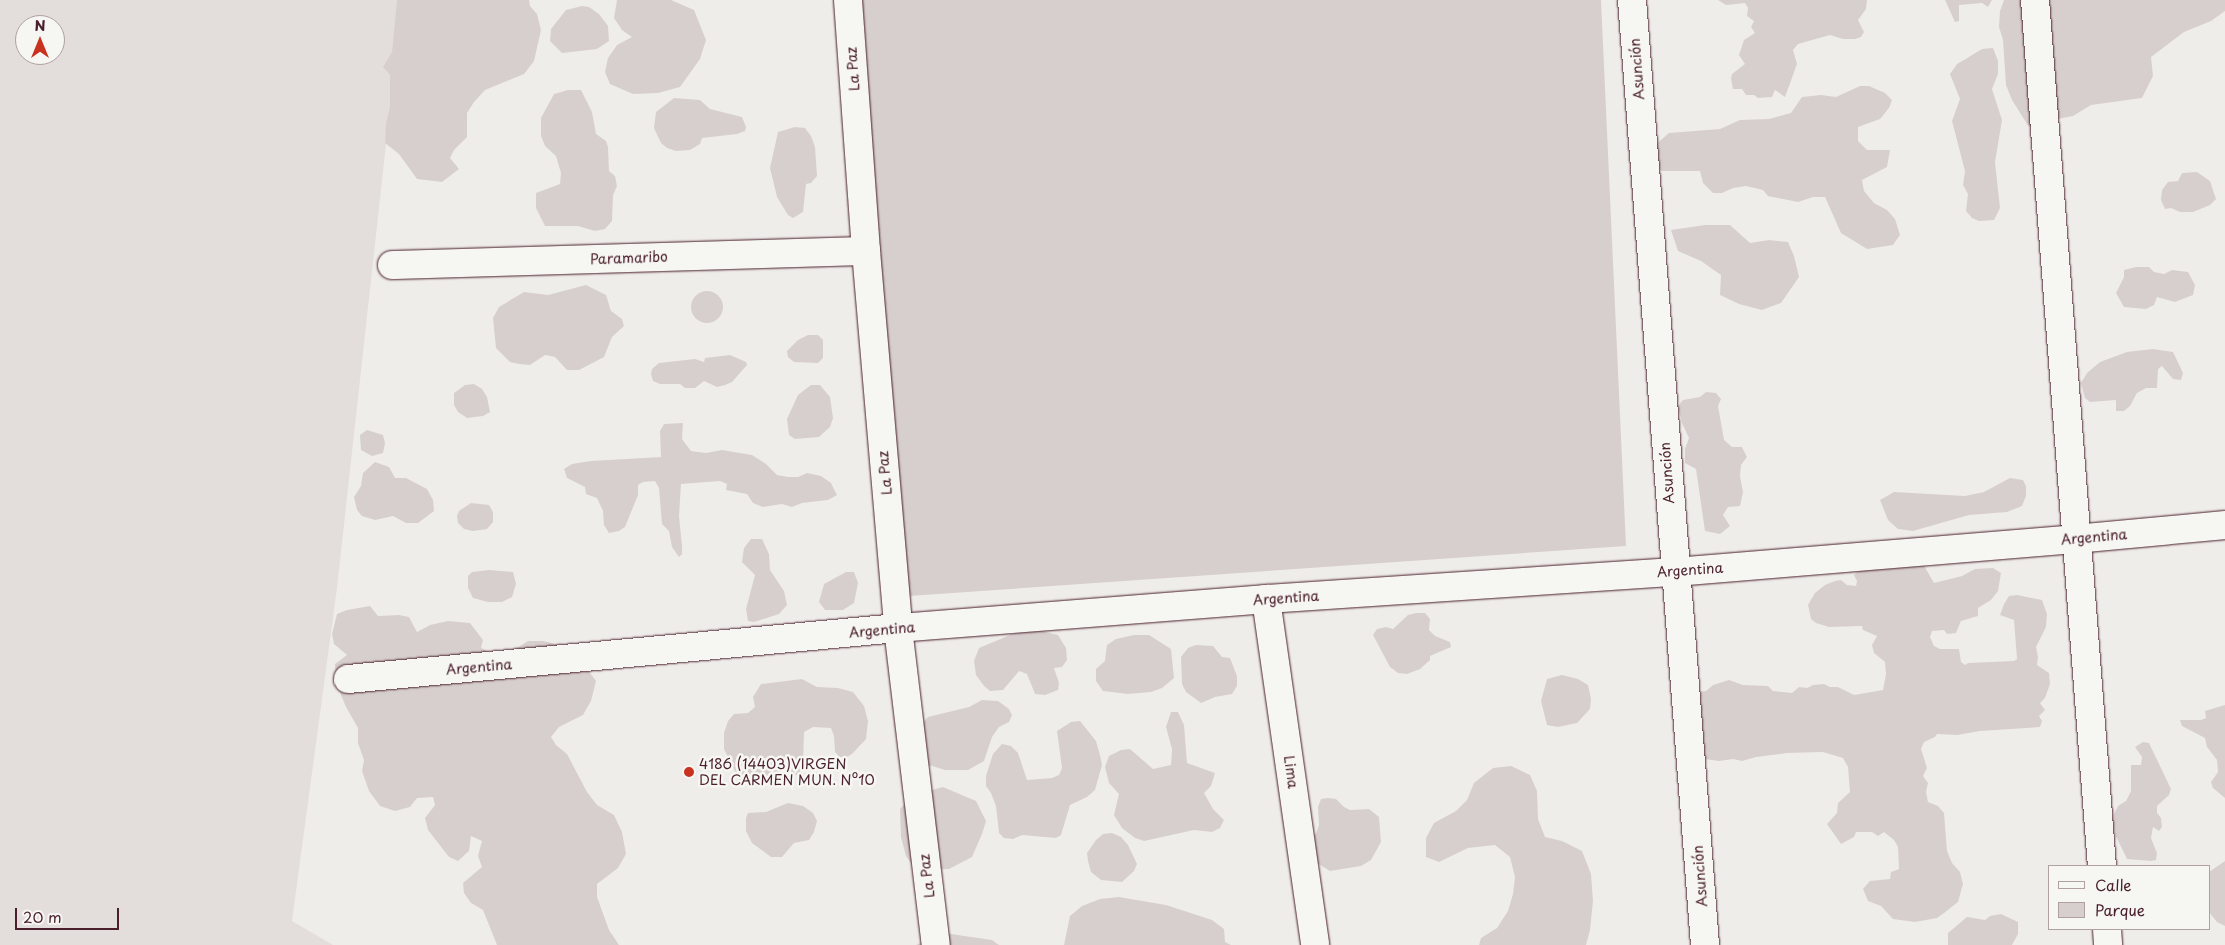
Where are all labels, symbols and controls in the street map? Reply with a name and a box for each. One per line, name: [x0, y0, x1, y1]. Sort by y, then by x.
north arrow: [15, 15, 65, 65]
text: N: [34, 15, 46, 36]
street label: Asunción: [1626, 38, 1648, 100]
street label: La Paz: [843, 46, 863, 92]
street label: Paramaribo: [590, 248, 668, 268]
street label: Asunción: [1656, 442, 1678, 504]
street label: La Paz: [875, 450, 895, 496]
street label: Argentina: [2060, 526, 2128, 548]
street label: Argentina: [1656, 559, 1724, 581]
street label: Argentina: [1252, 587, 1320, 609]
street label: Argentina: [848, 619, 916, 641]
street label: Argentina: [445, 656, 513, 678]
street label: Lima: [1280, 754, 1302, 790]
place label: 4186 (14403)VIRGEN DEL CARMEN MUN. Nº10: [699, 756, 877, 789]
marker: 4186 (14403)VIRGEN DEL CARMEN MUN. Nº10: [683, 766, 695, 778]
street label: Asunción: [1689, 845, 1711, 907]
street label: La Paz: [916, 853, 938, 899]
legend: [2048, 865, 2210, 930]
text: Calle: [2095, 873, 2132, 896]
scale bar: [18, 898, 121, 930]
text: Parque: [2095, 898, 2145, 921]
text: 20 m: [23, 905, 62, 928]

